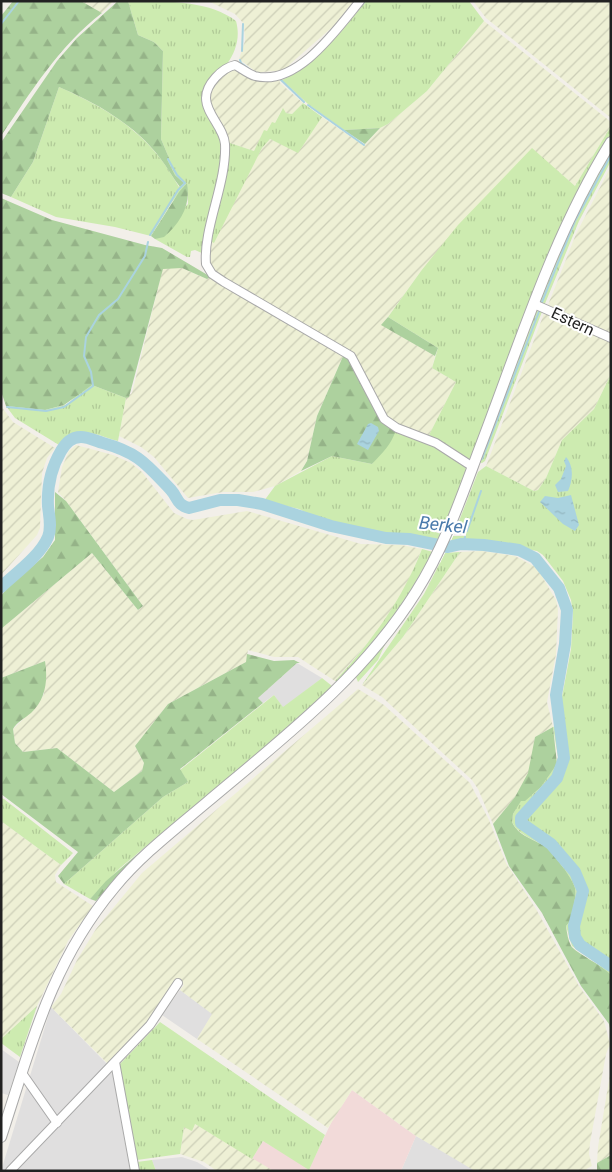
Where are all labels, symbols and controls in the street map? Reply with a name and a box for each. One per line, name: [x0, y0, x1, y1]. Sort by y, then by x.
street label: Estern: [548, 303, 597, 340]
water label: Berkel: [418, 512, 469, 538]

